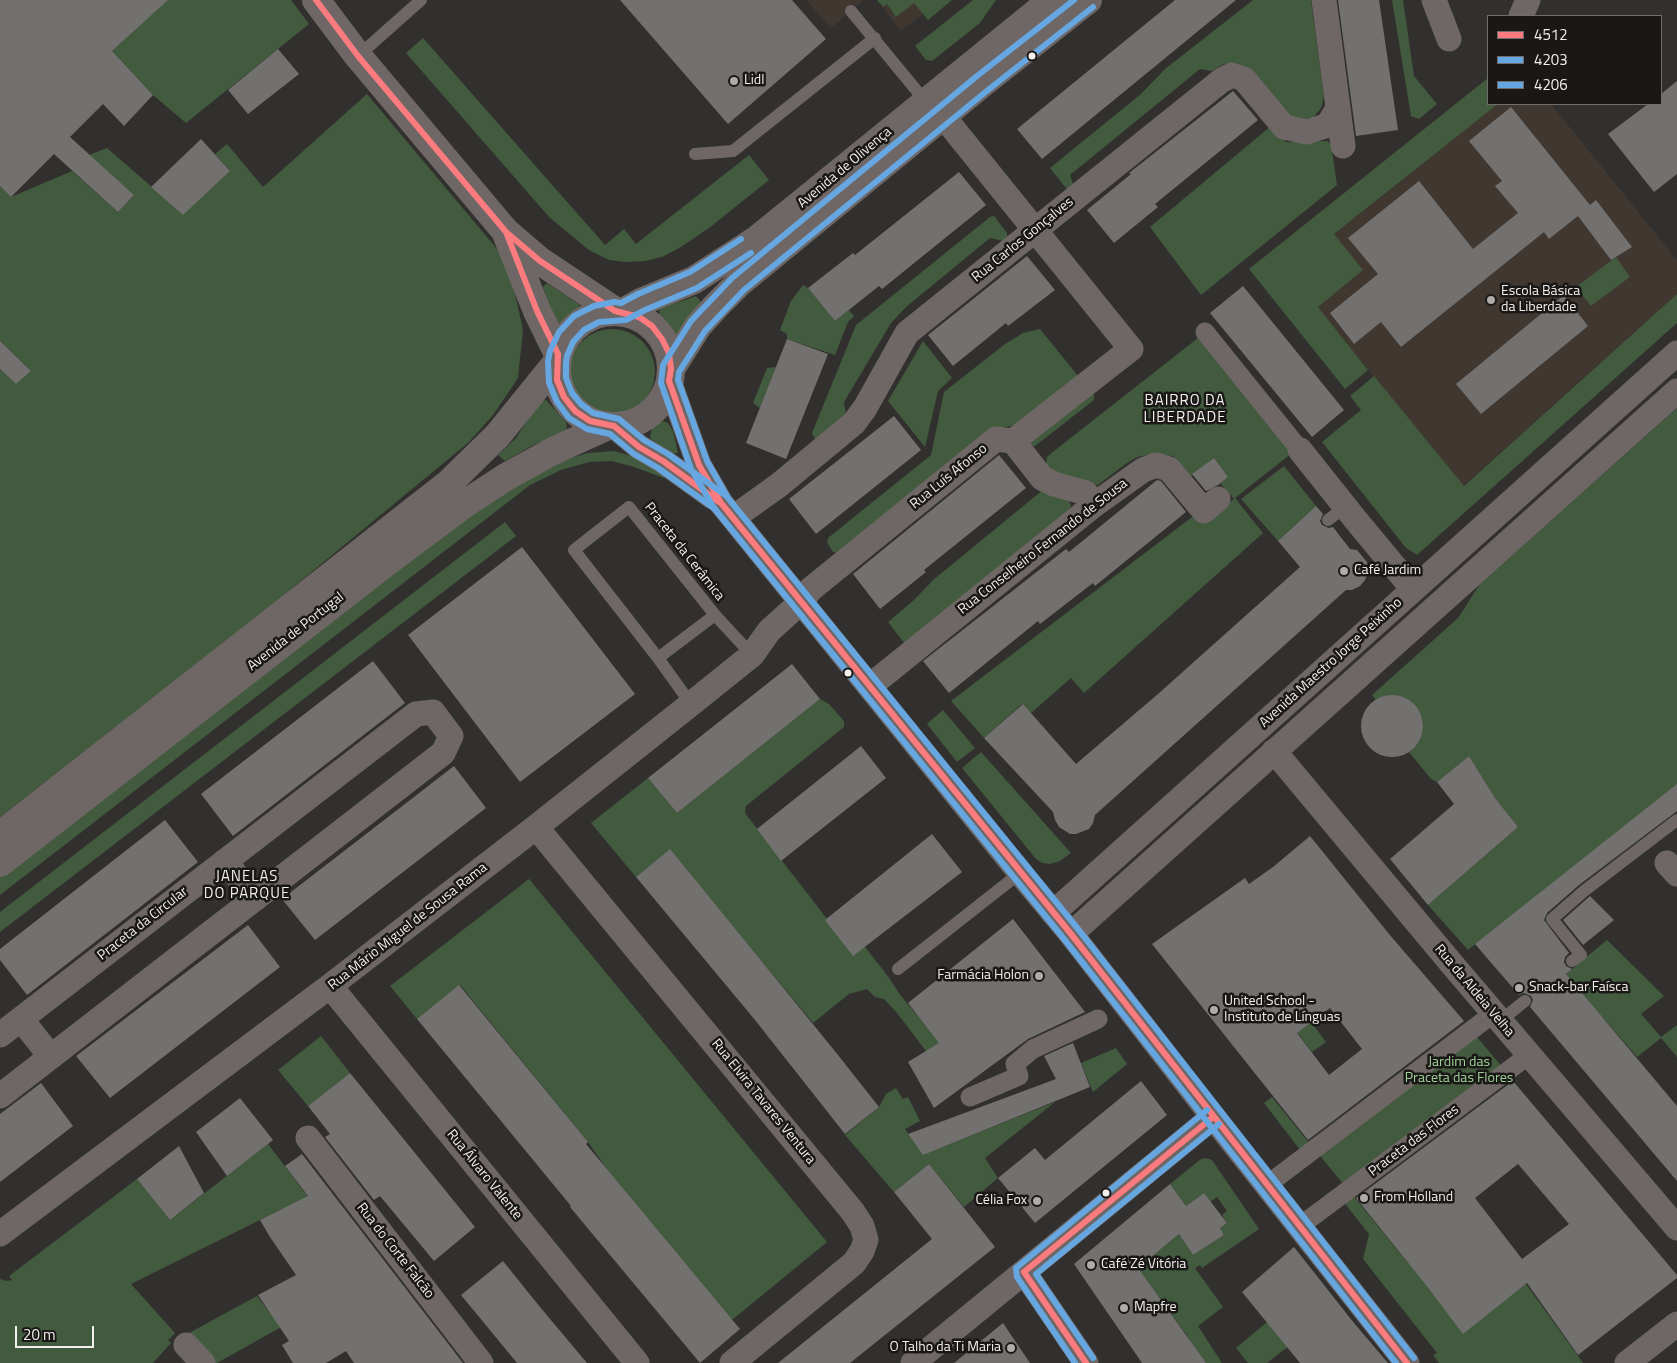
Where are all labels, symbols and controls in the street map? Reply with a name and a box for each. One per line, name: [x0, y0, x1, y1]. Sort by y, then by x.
legend: [1487, 15, 1662, 105]
text: 4512: [1534, 23, 1568, 46]
text: 4203: [1534, 48, 1568, 71]
unlabelled marker: [1027, 51, 1037, 61]
place label: Lidl: [744, 73, 764, 89]
text: 4206: [1534, 73, 1568, 96]
marker: Lidl: [728, 75, 740, 87]
street label: Avenida de Olivença: [795, 124, 895, 212]
street label: Rua Carlos Gonçalves: [969, 194, 1077, 286]
place label: Escola Básica da Liberdade: [1501, 284, 1580, 316]
marker: Escola Básica da Liberdade: [1485, 294, 1497, 306]
district label: BAIRRO DA LIBERDADE: [1142, 392, 1228, 427]
street label: Rua Luís Afonso: [907, 441, 991, 513]
street label: Rua Conselheiro Fernando de Sousa: [955, 476, 1131, 618]
street label: Praceta da Cerâmica: [640, 500, 728, 604]
place label: Café Jardim: [1354, 563, 1421, 579]
marker: Café Jardim: [1338, 565, 1350, 577]
street label: Avenida de Portugal: [244, 589, 348, 675]
street label: Avenida Maestro Jorge Peixinho: [1256, 595, 1406, 731]
unlabelled marker: [843, 668, 853, 678]
street label: Rua Mário Miguel de Sousa Rama: [325, 860, 491, 994]
district label: JANELAS DO PARQUE: [203, 868, 291, 903]
street label: Praceta da Circular: [95, 884, 191, 964]
street label: Rua da Aldeia Velha: [1430, 941, 1518, 1041]
place label: Farmácia Holon: [937, 968, 1029, 984]
marker: Farmácia Holon: [1033, 970, 1045, 982]
place label: Snack-bar Faísca: [1529, 980, 1628, 996]
marker: Snack-bar Faísca: [1513, 982, 1525, 994]
place label: United School - Instituto de Línguas: [1224, 994, 1340, 1026]
marker: United School - Instituto de Línguas: [1208, 1004, 1220, 1016]
street label: Rua Elvira Tavares Ventura: [707, 1036, 819, 1168]
park label: Jardim das Praceta das Flores: [1405, 1055, 1513, 1088]
street label: Praceta das Flores: [1366, 1102, 1462, 1180]
street label: Rua Álvaro Valente: [443, 1127, 525, 1223]
unlabelled marker: [1101, 1188, 1111, 1198]
place label: From Holland: [1374, 1190, 1453, 1206]
marker: From Holland: [1358, 1192, 1370, 1204]
place label: Célia Fox: [975, 1193, 1027, 1209]
marker: Célia Fox: [1031, 1195, 1043, 1207]
street label: Rua do Corte Falcão: [353, 1200, 437, 1302]
place label: Café Zé Vitória: [1101, 1257, 1186, 1273]
marker: Café Zé Vitória: [1085, 1259, 1097, 1271]
place label: Mapfre: [1134, 1300, 1177, 1316]
marker: Mapfre: [1118, 1302, 1130, 1314]
scale bar: [18, 1316, 96, 1348]
text: 20 m: [23, 1323, 56, 1346]
place label: O Talho da Ti Maria: [890, 1340, 1001, 1356]
marker: O Talho da Ti Maria: [1005, 1342, 1017, 1354]

